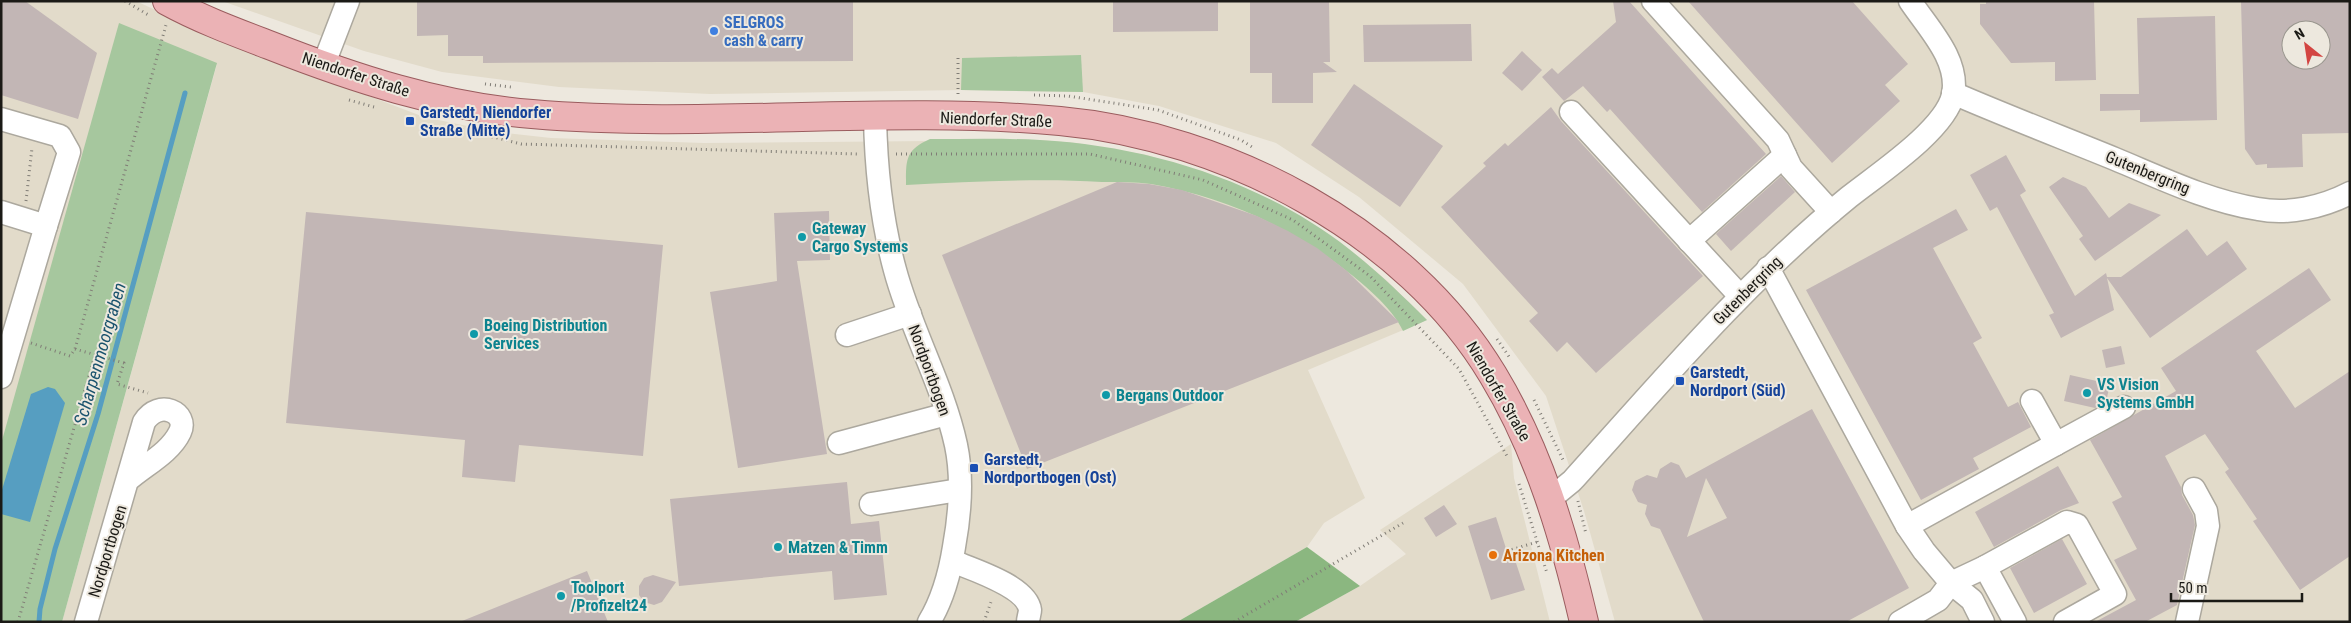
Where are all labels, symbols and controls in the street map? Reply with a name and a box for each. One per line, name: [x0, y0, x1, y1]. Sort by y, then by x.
place label: SELGROS cash & carry: [724, 13, 803, 50]
north arrow: [2281, 20, 2331, 70]
marker: SELGROS cash & carry: [708, 25, 720, 37]
text: N: [2292, 25, 2307, 43]
street label: Niendorfer Straße: [300, 48, 412, 101]
place label: Garstedt, Niendorfer Straße (Mitte): [420, 103, 551, 140]
street label: Niendorfer Straße: [940, 108, 1052, 131]
marker: Garstedt, Niendorfer Straße (Mitte): [404, 115, 416, 127]
street label: Gutenbergring: [2103, 147, 2193, 198]
place label: Gateway Cargo Systems: [812, 219, 908, 256]
marker: Gateway Cargo Systems: [796, 231, 808, 243]
street label: Gutenbergring: [1709, 252, 1786, 329]
water label: Scharpenmoorgraben: [69, 280, 130, 428]
place label: Boeing Distribution Services: [484, 316, 608, 353]
street label: Nordportbogen: [904, 322, 955, 418]
marker: Boeing Distribution Services: [468, 328, 480, 340]
street label: Niendorfer Straße: [1462, 338, 1535, 444]
place label: Garstedt, Nordport (Süd): [1690, 363, 1786, 400]
marker: Garstedt, Nordport (Süd): [1674, 375, 1686, 387]
place label: VS Vision Systems GmbH: [2097, 375, 2194, 412]
place label: Bergans Outdoor: [1116, 386, 1224, 405]
marker: VS Vision Systems GmbH: [2081, 387, 2093, 399]
marker: Bergans Outdoor: [1100, 389, 1112, 401]
place label: Garstedt, Nordportbogen (Ost): [984, 450, 1117, 487]
marker: Garstedt, Nordportbogen (Ost): [968, 462, 980, 474]
street label: Nordportbogen: [84, 503, 131, 600]
place label: Matzen & Timm: [788, 538, 888, 557]
marker: Matzen & Timm: [772, 541, 784, 553]
place label: Arizona Kitchen: [1503, 546, 1605, 565]
marker: Arizona Kitchen: [1487, 549, 1499, 561]
scale bar: [2171, 570, 2302, 602]
place label: Toolport /Profizelt24: [570, 578, 647, 615]
text: 50 m: [2178, 579, 2208, 597]
marker: Toolport /Profizelt24: [555, 590, 567, 602]

